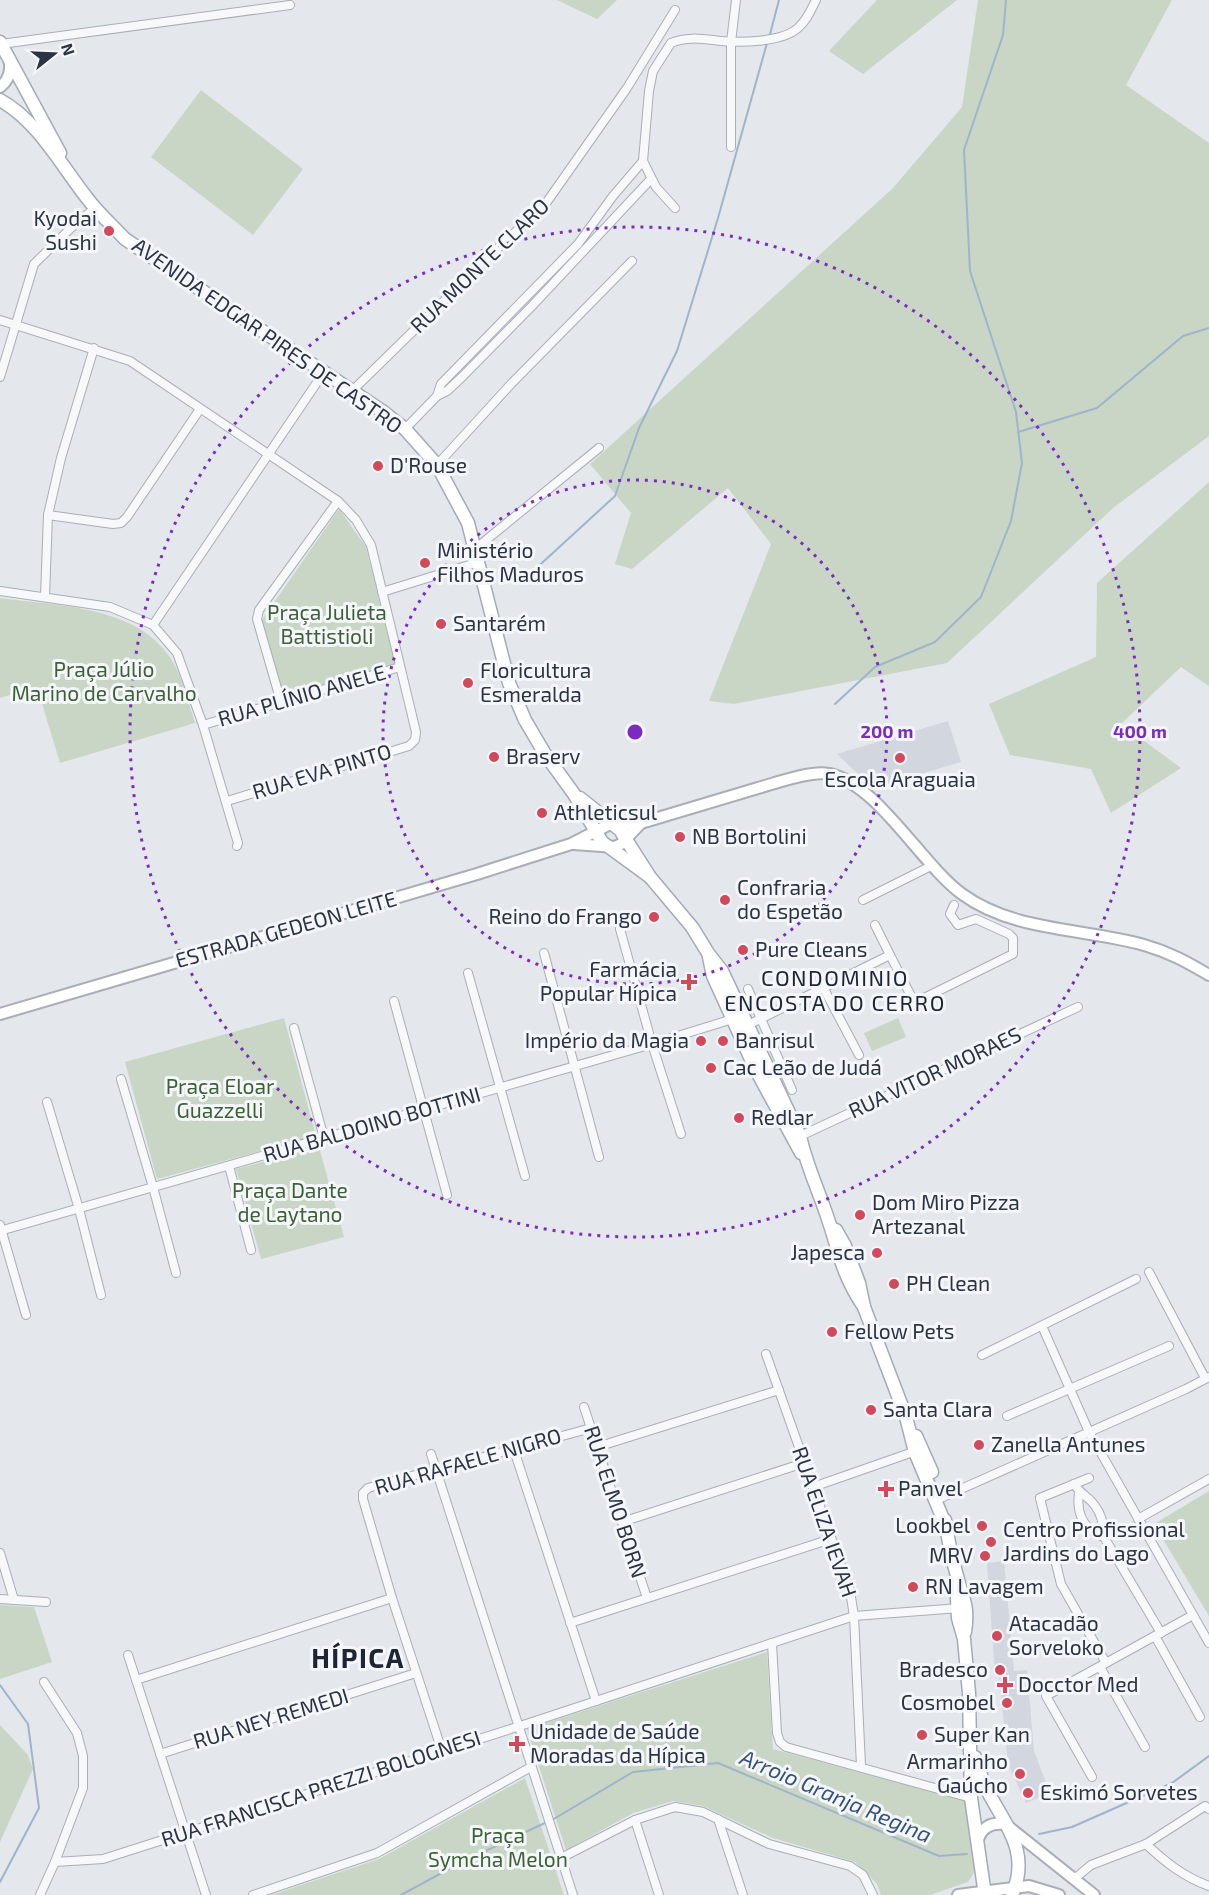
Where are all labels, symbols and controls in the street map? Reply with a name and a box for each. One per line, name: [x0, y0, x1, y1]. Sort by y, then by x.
north arrow: [24, 24, 84, 84]
text: N: [58, 41, 80, 58]
street label: RUA MONTE CLARO: [405, 192, 553, 337]
place label: Kyodai Sushi: [33, 205, 97, 254]
marker: Kyodai Sushi: [102, 224, 116, 238]
street label: AVENIDA EDGAR PIRES DE CASTRO: [128, 232, 407, 438]
place label: D'Rouse: [390, 452, 467, 477]
marker: D'Rouse: [371, 459, 385, 473]
place label: Ministério Filhos Maduros: [437, 537, 584, 586]
marker: Ministério Filhos Maduros: [418, 556, 432, 570]
park label: Praça Julieta Battistioli: [267, 599, 387, 648]
place label: Santarém: [453, 610, 546, 635]
marker: Santarém: [434, 617, 448, 631]
park label: Praça Júlio Marino de Carvalho: [11, 656, 197, 705]
place label: Floricultura Esmeralda: [480, 657, 591, 706]
street label: RUA PLÍNIO ANELE: [215, 659, 388, 730]
marker: Floricultura Esmeralda: [461, 676, 475, 690]
text: 200 m: [861, 720, 913, 742]
text: 400 m: [1113, 720, 1167, 742]
centre of rings: [625, 722, 645, 742]
street label: RUA EVA PINTO: [249, 738, 394, 804]
place label: Braserv: [506, 743, 580, 768]
marker: Braserv: [487, 750, 501, 764]
marker: Escola Araguaia: [893, 751, 907, 765]
place label: Escola Araguaia: [824, 766, 976, 791]
place label: Athleticsul: [554, 799, 658, 824]
marker: Athleticsul: [535, 806, 549, 820]
place label: NB Bortolini: [692, 823, 807, 848]
marker: NB Bortolini: [673, 830, 687, 844]
place label: Confraria do Espetão: [737, 874, 843, 923]
street label: ESTRADA GEDEON LEITE: [172, 885, 399, 972]
marker: Confraria do Espetão: [718, 893, 732, 907]
place label: Reino do Frango: [489, 903, 642, 928]
marker: Reino do Frango: [647, 910, 661, 924]
place label: Pure Cleans: [755, 936, 867, 961]
marker: Pure Cleans: [736, 943, 750, 957]
place label: Farmácia Popular Hípica: [540, 956, 677, 1005]
district label: CONDOMINIO ENCOSTA DO CERRO: [724, 964, 946, 1015]
marker: Farmácia Popular Hípica: [682, 975, 696, 989]
street label: RUA VITOR MORAES: [844, 1021, 1025, 1123]
place label: Império da Magia: [525, 1027, 689, 1052]
place label: Banrisul: [735, 1027, 815, 1052]
marker: Império da Magia: [694, 1034, 708, 1048]
marker: Banrisul: [716, 1034, 730, 1048]
place label: Cac Leão de Judá: [723, 1054, 882, 1079]
marker: Cac Leão de Judá: [704, 1061, 718, 1075]
park label: Praça Eloar Guazzelli: [166, 1073, 275, 1122]
street label: RUA BALDOINO BOTTINI: [260, 1081, 483, 1167]
place label: Redlar: [751, 1104, 814, 1129]
marker: Redlar: [732, 1111, 746, 1125]
park label: Praça Dante de Laytano: [232, 1177, 348, 1226]
place label: Dom Miro Pizza Artezanal: [872, 1189, 1020, 1238]
marker: Dom Miro Pizza Artezanal: [853, 1208, 867, 1222]
place label: Japesca: [790, 1239, 865, 1264]
marker: Japesca: [870, 1246, 884, 1260]
place label: PH Clean: [906, 1270, 990, 1295]
marker: PH Clean: [887, 1277, 901, 1291]
place label: Fellow Pets: [844, 1318, 954, 1343]
marker: Fellow Pets: [825, 1325, 839, 1339]
place label: Santa Clara: [883, 1396, 992, 1421]
marker: Santa Clara: [864, 1403, 878, 1417]
street label: RUA RAFAELE NIGRO: [371, 1422, 564, 1499]
street label: RUA ELMO BORN: [580, 1422, 653, 1581]
place label: Zanella Antunes: [991, 1431, 1145, 1456]
marker: Zanella Antunes: [972, 1438, 986, 1452]
street label: RUA ELIZA IEVAH: [788, 1443, 863, 1600]
place label: Panvel: [898, 1475, 963, 1500]
marker: Panvel: [879, 1482, 893, 1496]
place label: Lookbel: [895, 1512, 971, 1537]
place label: Centro Profissional Jardins do Lago: [1003, 1516, 1186, 1565]
marker: Lookbel: [975, 1519, 989, 1533]
marker: Centro Profissional Jardins do Lago: [984, 1535, 998, 1549]
place label: MRV: [929, 1542, 973, 1567]
marker: MRV: [978, 1549, 992, 1563]
place label: RN Lavagem: [925, 1573, 1044, 1598]
marker: RN Lavagem: [906, 1580, 920, 1594]
place label: Atacadão Sorveloko: [1009, 1610, 1104, 1659]
marker: Atacadão Sorveloko: [990, 1629, 1004, 1643]
district label: HÍPICA: [311, 1641, 405, 1673]
place label: Bradesco: [899, 1656, 988, 1681]
marker: Bradesco: [993, 1663, 1007, 1677]
place label: Docctor Med: [1018, 1671, 1139, 1696]
marker: Docctor Med: [996, 1676, 1014, 1694]
street label: RUA NEY REMEDI: [190, 1682, 351, 1753]
place label: Cosmobel: [901, 1689, 996, 1714]
marker: Cosmobel: [1000, 1696, 1014, 1710]
place label: Unidade de Saúde Moradas da Hípica: [530, 1718, 706, 1767]
place label: Super Kan: [934, 1721, 1030, 1746]
street label: RUA FRANCISCA PREZZI BOLOGNESI: [158, 1724, 483, 1851]
marker: Super Kan: [915, 1728, 929, 1742]
marker: Unidade de Saúde Moradas da Hípica: [508, 1735, 526, 1753]
water label: Arroio Granja Regina: [736, 1743, 936, 1848]
place label: Armarinho Gaúcho: [907, 1748, 1008, 1797]
marker: Armarinho Gaúcho: [1013, 1767, 1027, 1781]
place label: Eskimó Sorvetes: [1040, 1779, 1198, 1804]
marker: Eskimó Sorvetes: [1021, 1786, 1035, 1800]
park label: Praça Symcha Melon: [428, 1822, 568, 1871]

